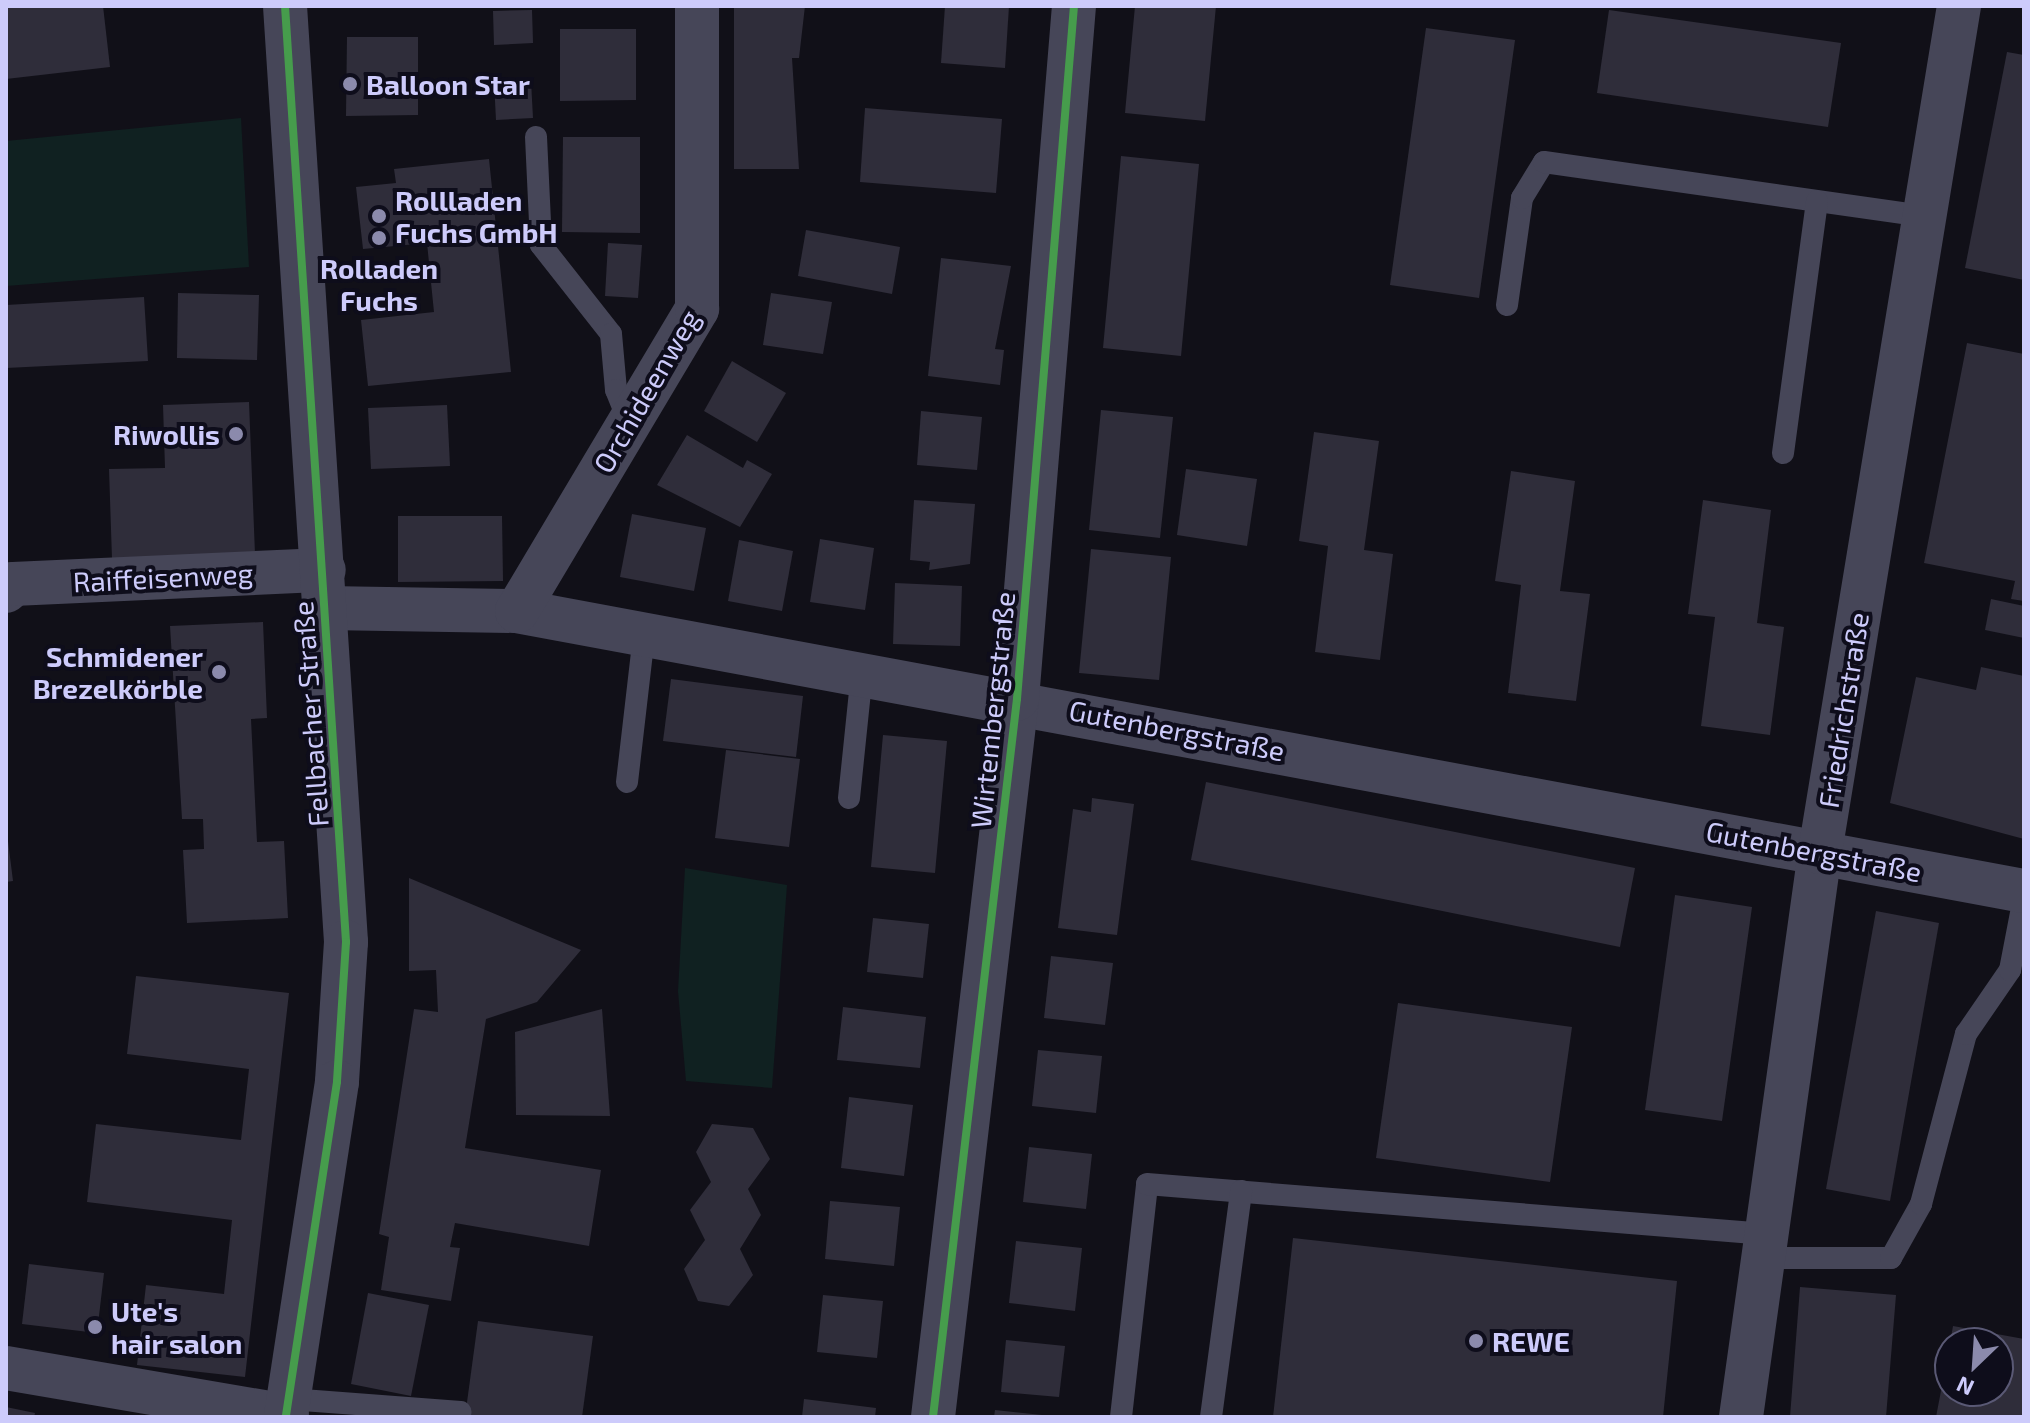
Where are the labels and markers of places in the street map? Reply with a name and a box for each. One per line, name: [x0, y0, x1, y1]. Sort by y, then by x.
place label: Balloon Star: [366, 67, 530, 101]
marker: Balloon Star: [341, 75, 359, 93]
place label: Rollladen Fuchs GmbH: [395, 183, 558, 249]
marker: Rollladen Fuchs GmbH: [370, 207, 388, 225]
marker: Rolladen Fuchs: [370, 229, 388, 247]
place label: Rolladen Fuchs: [320, 251, 438, 317]
place label: Riwollis: [113, 417, 220, 451]
marker: Riwollis: [227, 425, 245, 443]
place label: Schmidener Brezelkörble: [33, 639, 203, 705]
marker: Schmidener Brezelkörble: [210, 663, 228, 681]
place label: Ute's hair salon: [111, 1294, 243, 1360]
marker: Ute's hair salon: [86, 1318, 104, 1336]
place label: REWE: [1492, 1324, 1570, 1358]
marker: REWE: [1467, 1332, 1485, 1350]

